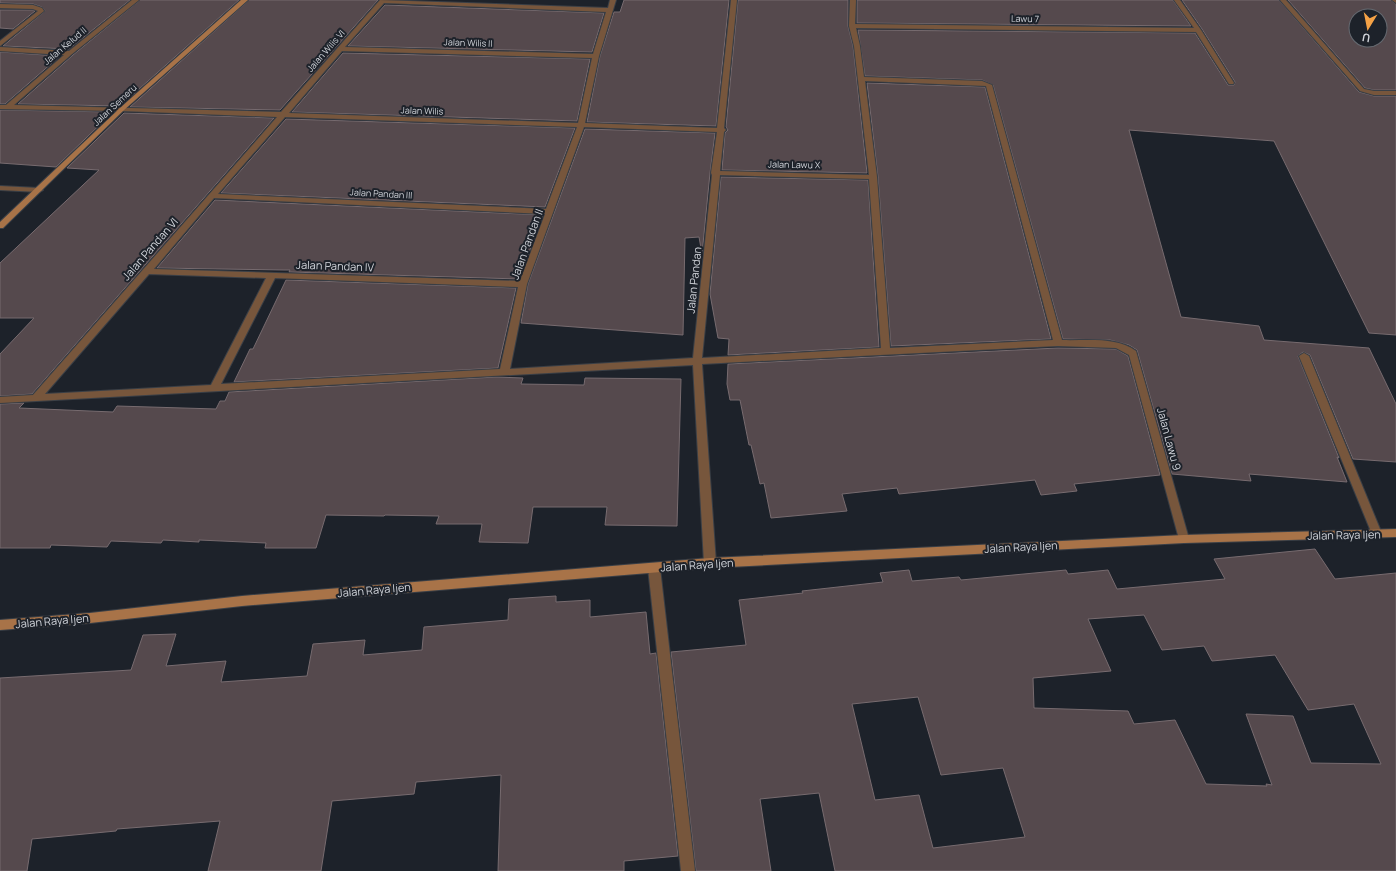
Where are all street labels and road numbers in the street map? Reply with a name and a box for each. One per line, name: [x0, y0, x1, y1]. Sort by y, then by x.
street label: Lawu 7: [1011, 12, 1040, 25]
street label: Jalan Kelud II: [40, 24, 89, 67]
street label: Jalan Wilis VI: [304, 27, 348, 75]
street label: Jalan Wilis II: [443, 35, 493, 50]
street label: Jalan Semeru: [90, 81, 139, 128]
street label: Jalan Wilis: [400, 103, 444, 118]
street label: Jalan Lawu X: [768, 158, 821, 171]
street label: Jalan Pandan III: [349, 185, 413, 202]
street label: Jalan Pandan II: [507, 206, 546, 281]
street label: Jalan Pandan VI: [118, 214, 181, 283]
street label: Jalan Pandan: [683, 246, 704, 314]
street label: Jalan Pandan IV: [296, 257, 375, 274]
street label: Jalan Lawu 9: [1154, 406, 1185, 472]
street label: Jalan Raya Ijen: [1307, 526, 1381, 543]
street label: Jalan Raya Ijen: [984, 537, 1058, 556]
street label: Jalan Raya Ijen: [660, 554, 734, 575]
street label: Jalan Raya Ijen: [337, 579, 411, 600]
street label: Jalan Raya Ijen: [15, 610, 89, 631]

